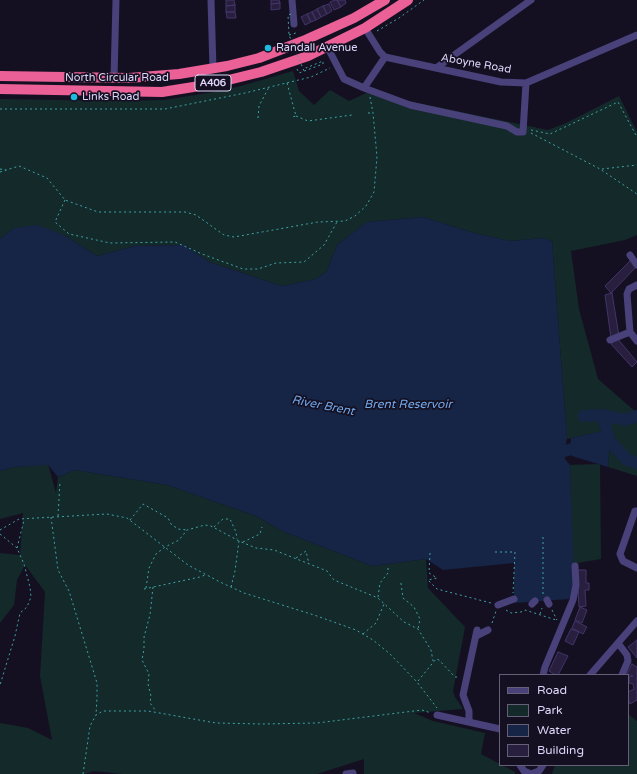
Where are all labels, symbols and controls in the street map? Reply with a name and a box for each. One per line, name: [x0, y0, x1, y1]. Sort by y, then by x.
place label: Randall Avenue: [276, 41, 358, 55]
marker: Randall Avenue: [263, 43, 273, 53]
street label: Aboyne Road: [440, 51, 512, 77]
street label: North Circular Road: [65, 71, 169, 85]
road number: A406: [195, 75, 231, 91]
place label: Links Road: [82, 90, 139, 104]
marker: Links Road: [69, 92, 79, 102]
water label: River Brent: [290, 393, 356, 419]
water label: Brent Reservoir: [364, 398, 452, 412]
legend: [499, 674, 629, 766]
text: Road: [537, 683, 567, 697]
text: Park: [537, 703, 563, 717]
text: Water: [537, 723, 571, 737]
text: Building: [537, 743, 584, 757]

